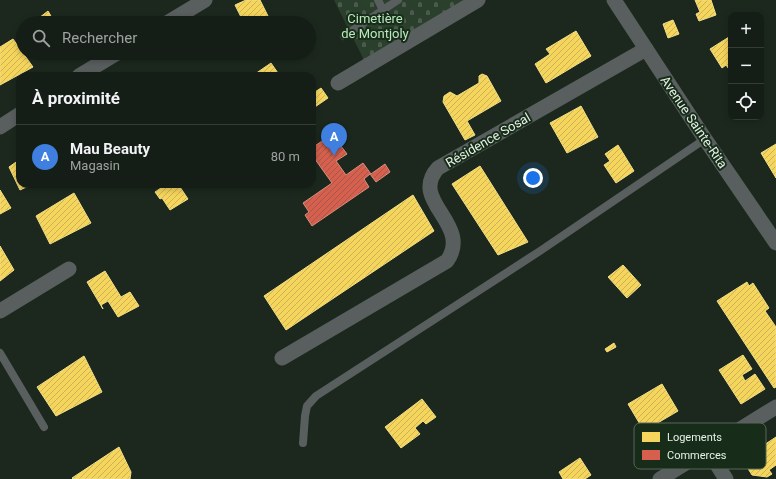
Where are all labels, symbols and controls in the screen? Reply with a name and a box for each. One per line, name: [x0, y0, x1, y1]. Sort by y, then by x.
park label: Cimetière de Montjoly: [341, 11, 409, 41]
map controls: [728, 12, 764, 120]
button: +: [728, 12, 764, 48]
search box: [16, 16, 316, 60]
icon: search: [30, 27, 52, 49]
text: Rechercher: [62, 29, 137, 47]
button: −: [728, 48, 764, 84]
street label: Avenue Sainte-Rita: [658, 73, 730, 171]
button: locate: [728, 84, 764, 120]
text: À proximité: [32, 88, 120, 108]
street label: Résidence Sosal: [443, 110, 533, 170]
pin: A: [321, 123, 347, 156]
text: Mau Beauty: [70, 140, 150, 158]
text: A: [41, 149, 49, 164]
text: 80 m: [271, 149, 300, 164]
text: Magasin: [70, 158, 120, 173]
your location: [523, 168, 543, 188]
legend: [634, 423, 766, 469]
text: Logements: [667, 431, 722, 444]
text: Commerces: [667, 449, 727, 462]

